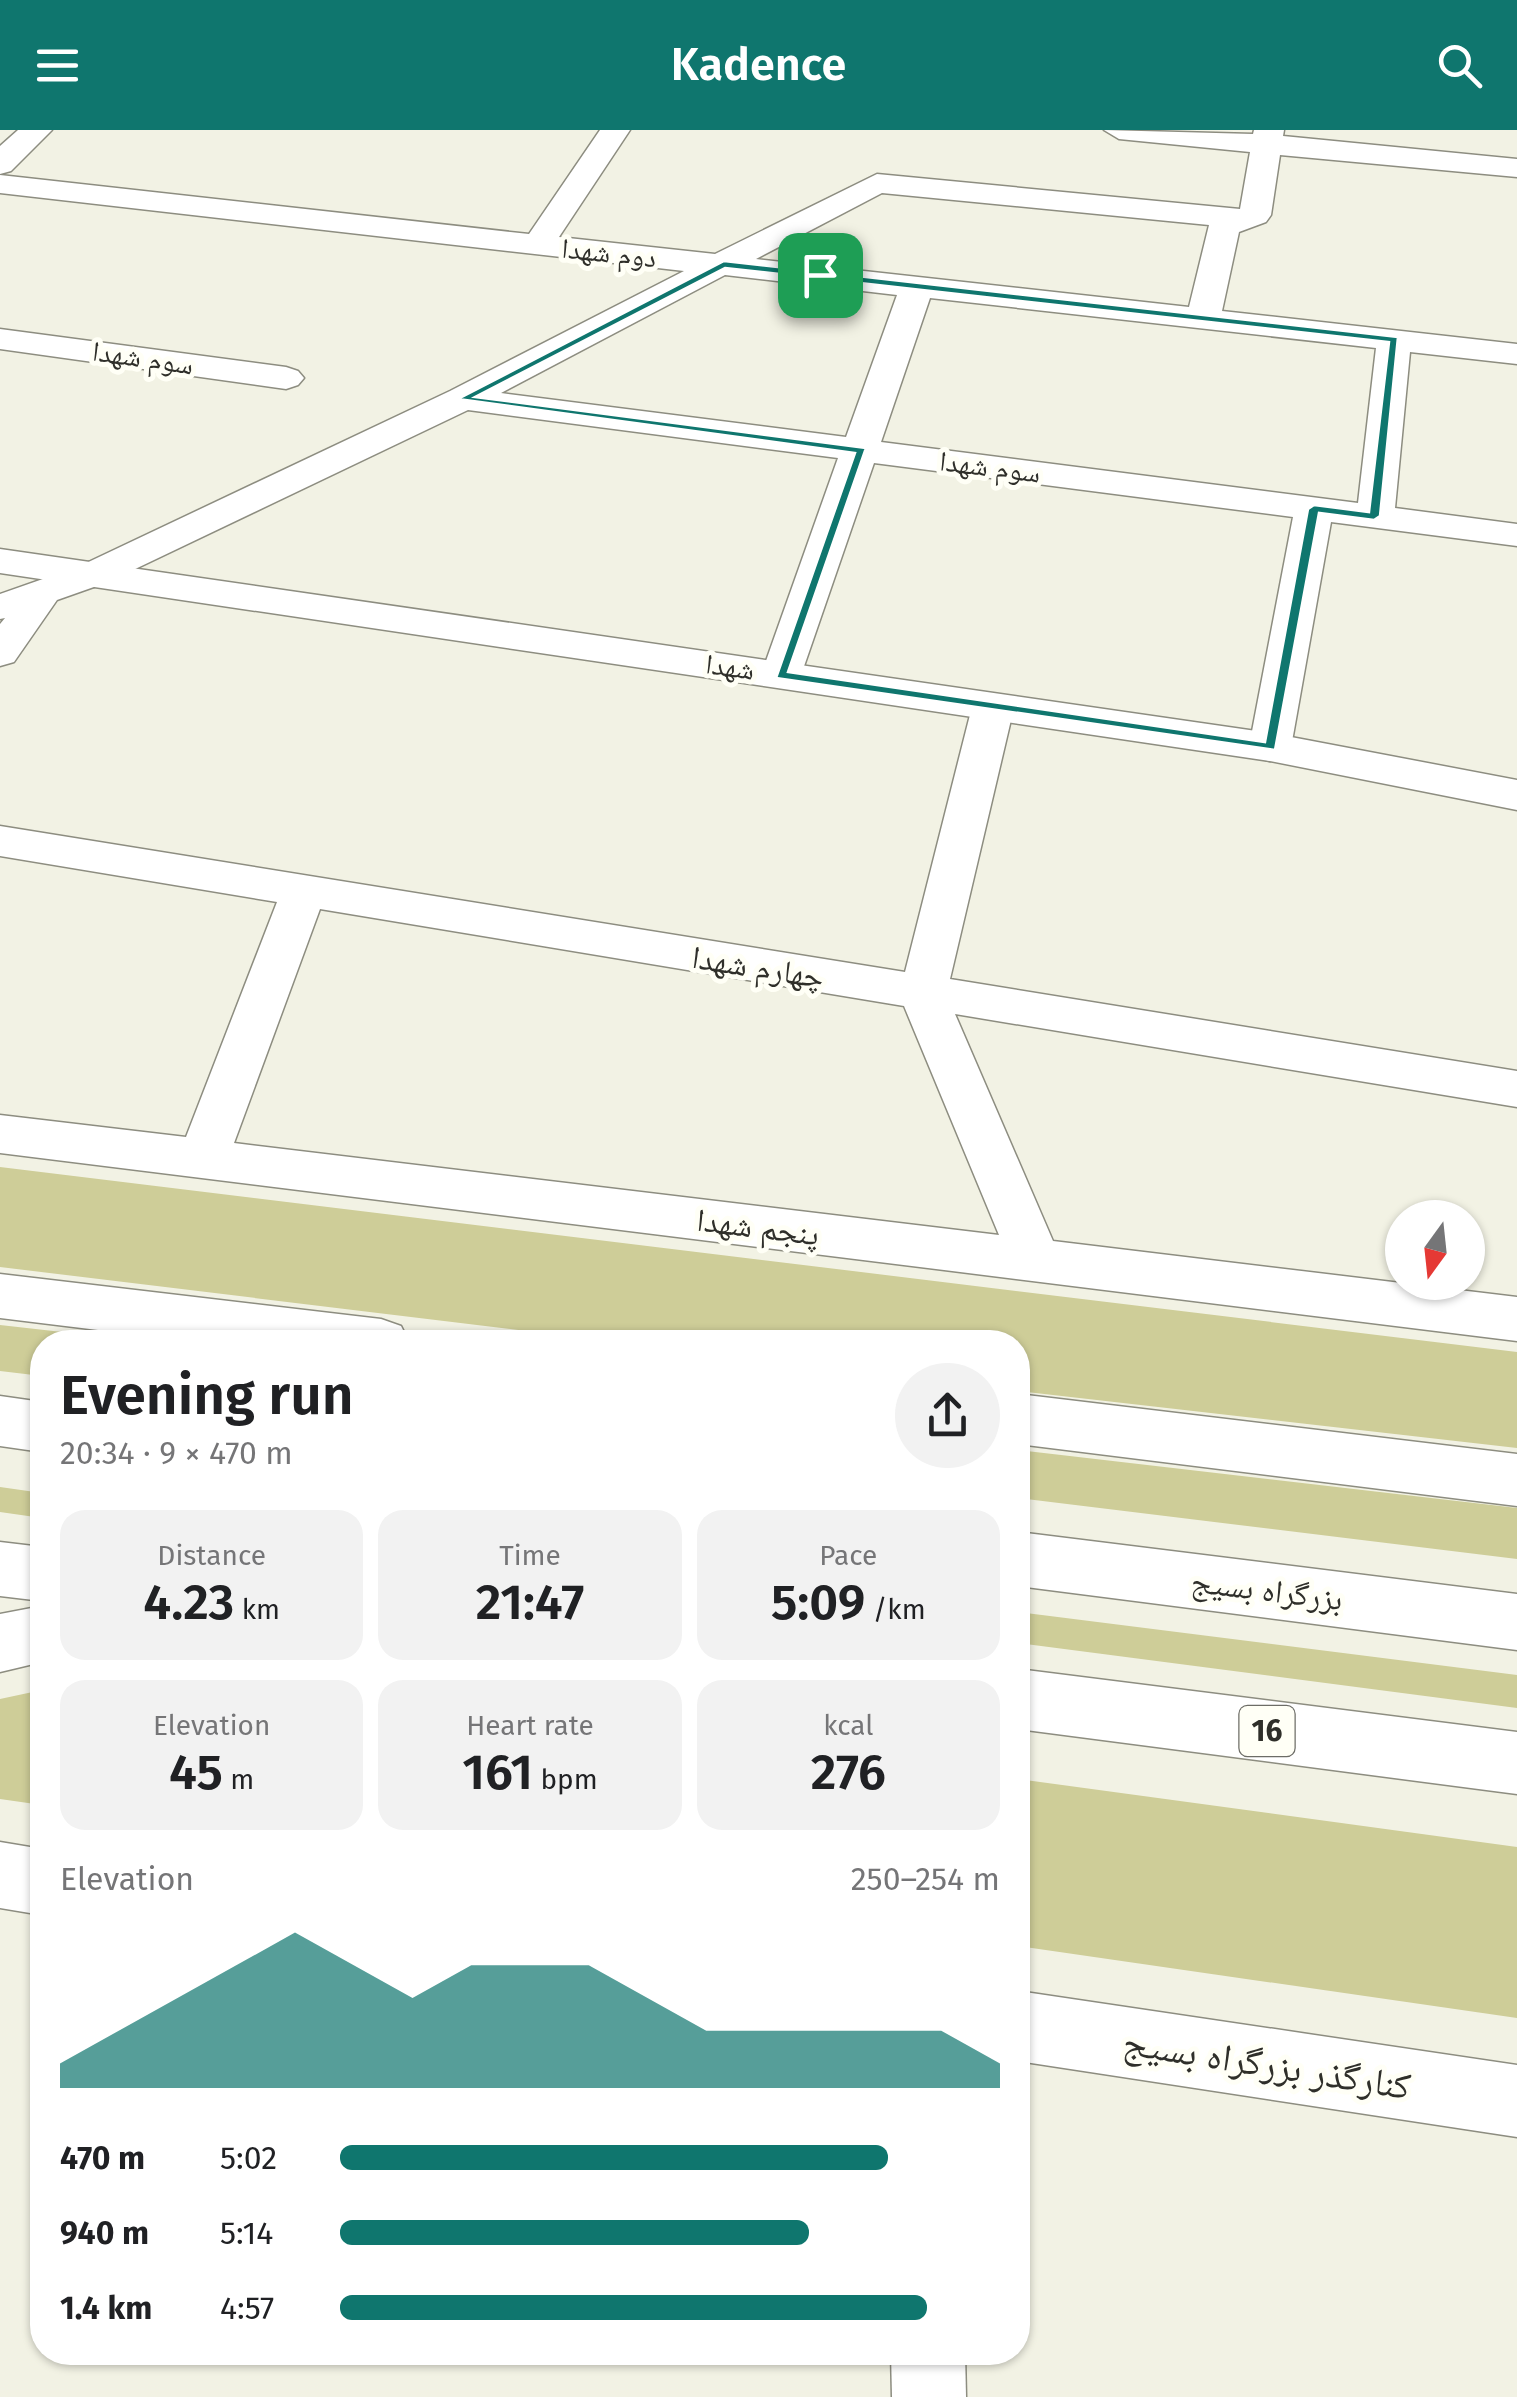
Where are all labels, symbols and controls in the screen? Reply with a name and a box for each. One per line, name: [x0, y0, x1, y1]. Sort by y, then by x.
icon: menu: [30, 38, 85, 93]
text: Kadence: [671, 38, 846, 92]
icon: search: [1432, 38, 1487, 93]
street label: دوم شهدا: [560, 232, 658, 276]
pin: [778, 233, 863, 318]
icon: arrive: [793, 248, 848, 303]
street label: سوم شهدا: [90, 335, 196, 383]
street label: سوم شهدا: [937, 444, 1042, 492]
street label: شهدا: [703, 647, 757, 687]
street label: چهارم شهدا: [689, 938, 827, 998]
north arrow: [1385, 1200, 1485, 1300]
map controls: [1385, 1200, 1485, 1300]
street label: پنجم شهدا: [694, 1201, 821, 1255]
text: Evening run: [60, 1363, 354, 1429]
button: share: [895, 1363, 1000, 1468]
text: 20:34 · 9 × 470 m: [60, 1434, 293, 1472]
text: Distance: [157, 1539, 266, 1572]
text: Time: [499, 1539, 561, 1572]
text: Pace: [819, 1539, 877, 1572]
street label: بزرگراه بسیج: [1189, 1562, 1345, 1619]
text: 4.23: [143, 1572, 234, 1632]
text: 21:47: [476, 1572, 584, 1632]
text: 5:09: [771, 1572, 865, 1632]
text: km: [234, 1593, 280, 1626]
text: /km: [865, 1593, 926, 1626]
road number: 16: [1240, 1706, 1294, 1756]
text: Elevation: [153, 1709, 270, 1742]
text: Heart rate: [466, 1709, 594, 1742]
text: kcal: [823, 1709, 874, 1742]
text: 45: [169, 1742, 223, 1802]
text: 161: [462, 1742, 533, 1802]
text: 276: [811, 1742, 886, 1802]
text: m: [223, 1763, 254, 1796]
text: bpm: [533, 1763, 598, 1796]
text: Elevation: [60, 1860, 194, 1898]
text: 250–254 m: [851, 1860, 1000, 1898]
street label: کنارگذر بزرگراه بسیج: [1120, 2019, 1414, 2110]
text: 470 m: [60, 2139, 145, 2177]
text: 5:02: [220, 2139, 277, 2177]
text: 940 m: [60, 2214, 149, 2252]
text: 5:14: [220, 2214, 273, 2252]
text: 1.4 km: [60, 2289, 152, 2327]
text: 4:57: [220, 2289, 274, 2327]

